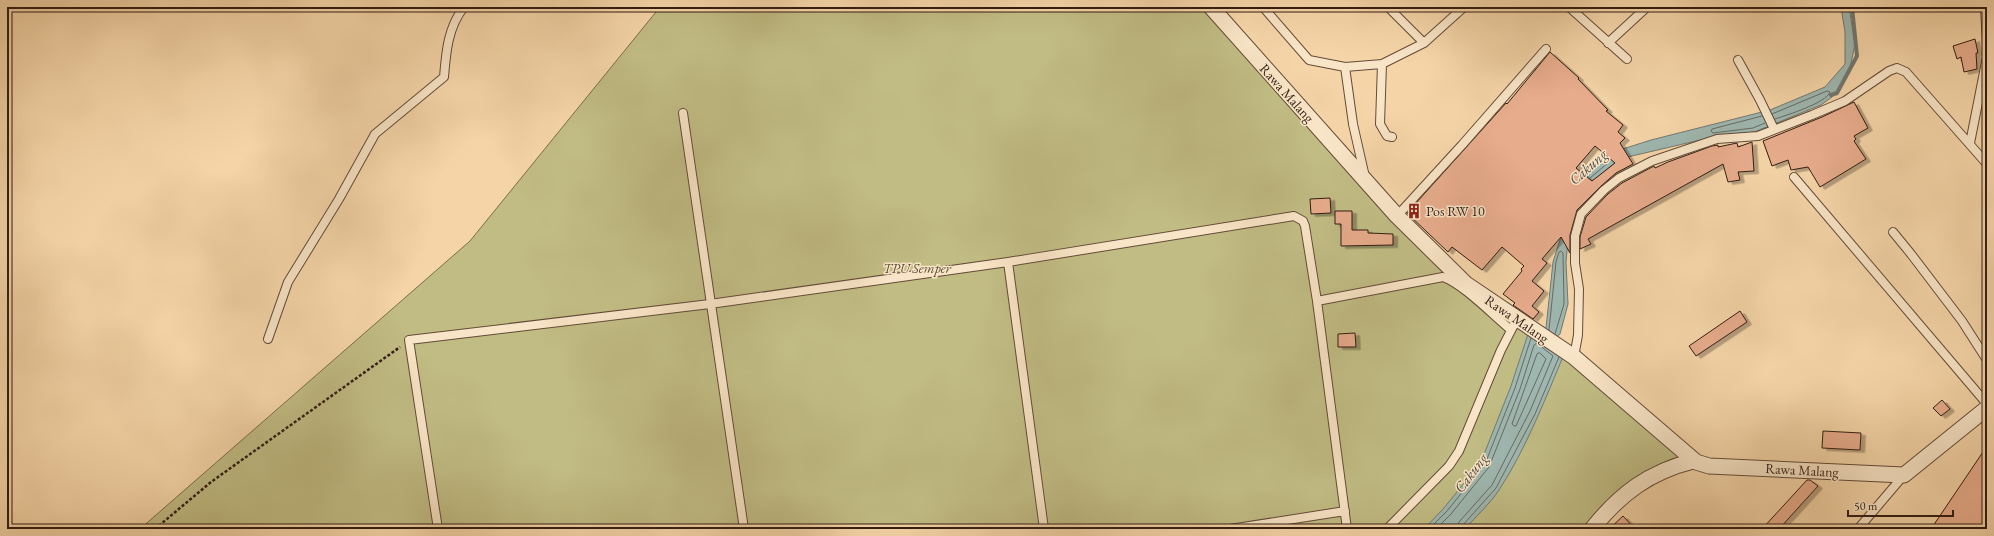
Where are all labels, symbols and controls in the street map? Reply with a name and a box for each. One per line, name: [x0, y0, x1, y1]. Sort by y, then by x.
street label: Rawa Malang: [1256, 60, 1319, 127]
water label: Cakung: [1565, 144, 1611, 189]
building icon: Pos RW 10: [1405, 202, 1423, 220]
place label: Pos RW 10: [1426, 202, 1485, 220]
park label: TPU Semper: [883, 259, 952, 277]
street label: Rawa Malang: [1482, 291, 1553, 347]
water label: Cakung: [1450, 448, 1492, 496]
street label: Rawa Malang: [1765, 459, 1840, 481]
scale bar: [1848, 492, 1953, 518]
text: 50 m: [1854, 498, 1878, 514]

